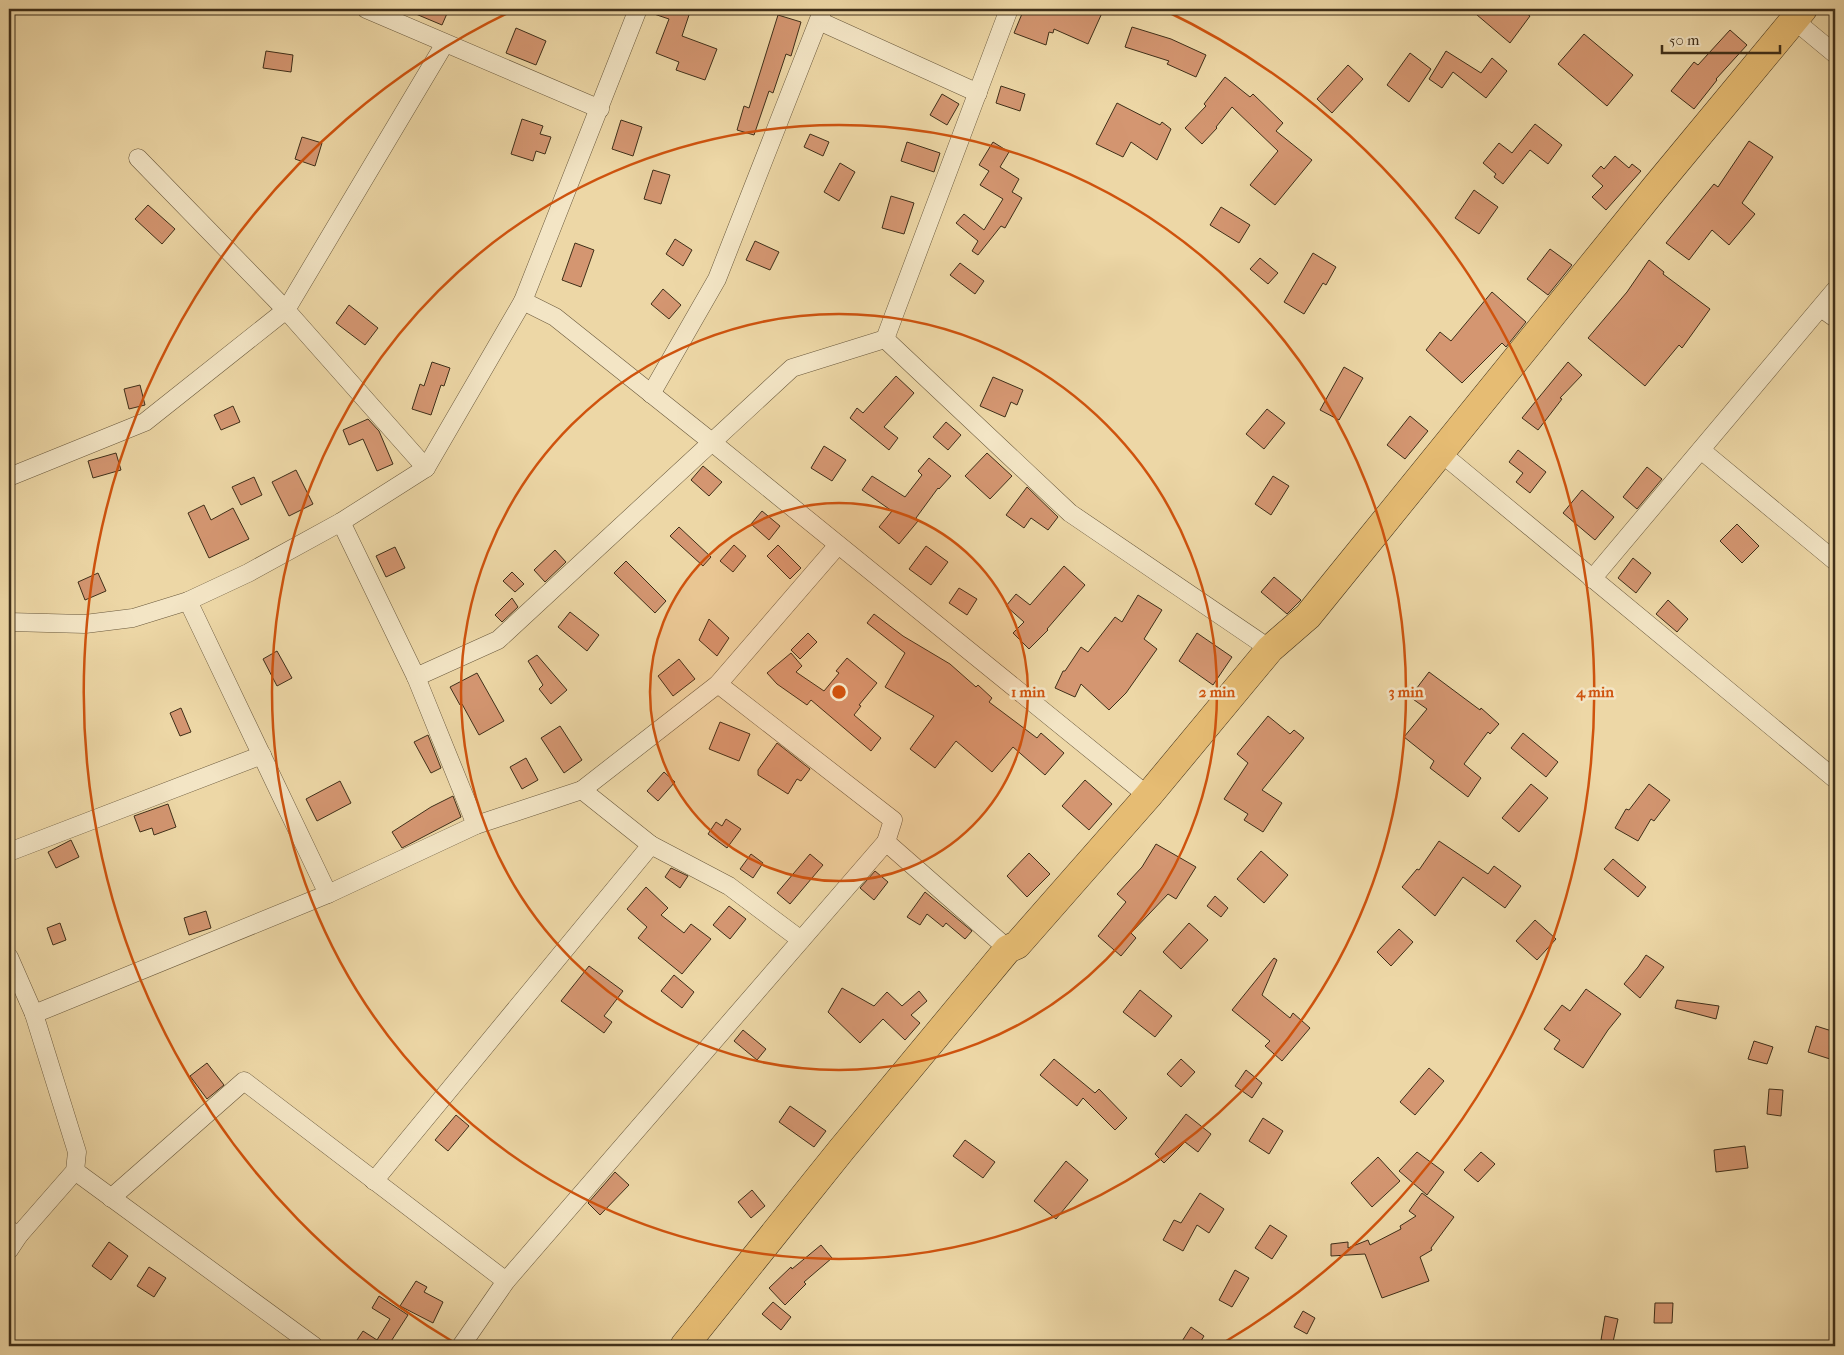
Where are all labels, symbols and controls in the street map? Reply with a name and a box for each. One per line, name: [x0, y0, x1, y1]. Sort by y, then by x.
scale bar: [1662, 22, 1779, 54]
text: 50 m: [1669, 31, 1700, 49]
centre of rings: [830, 683, 848, 701]
text: 1 min: [1011, 683, 1045, 701]
text: 2 min: [1199, 683, 1236, 701]
text: 3 min: [1389, 683, 1424, 701]
text: 4 min: [1575, 683, 1614, 701]

